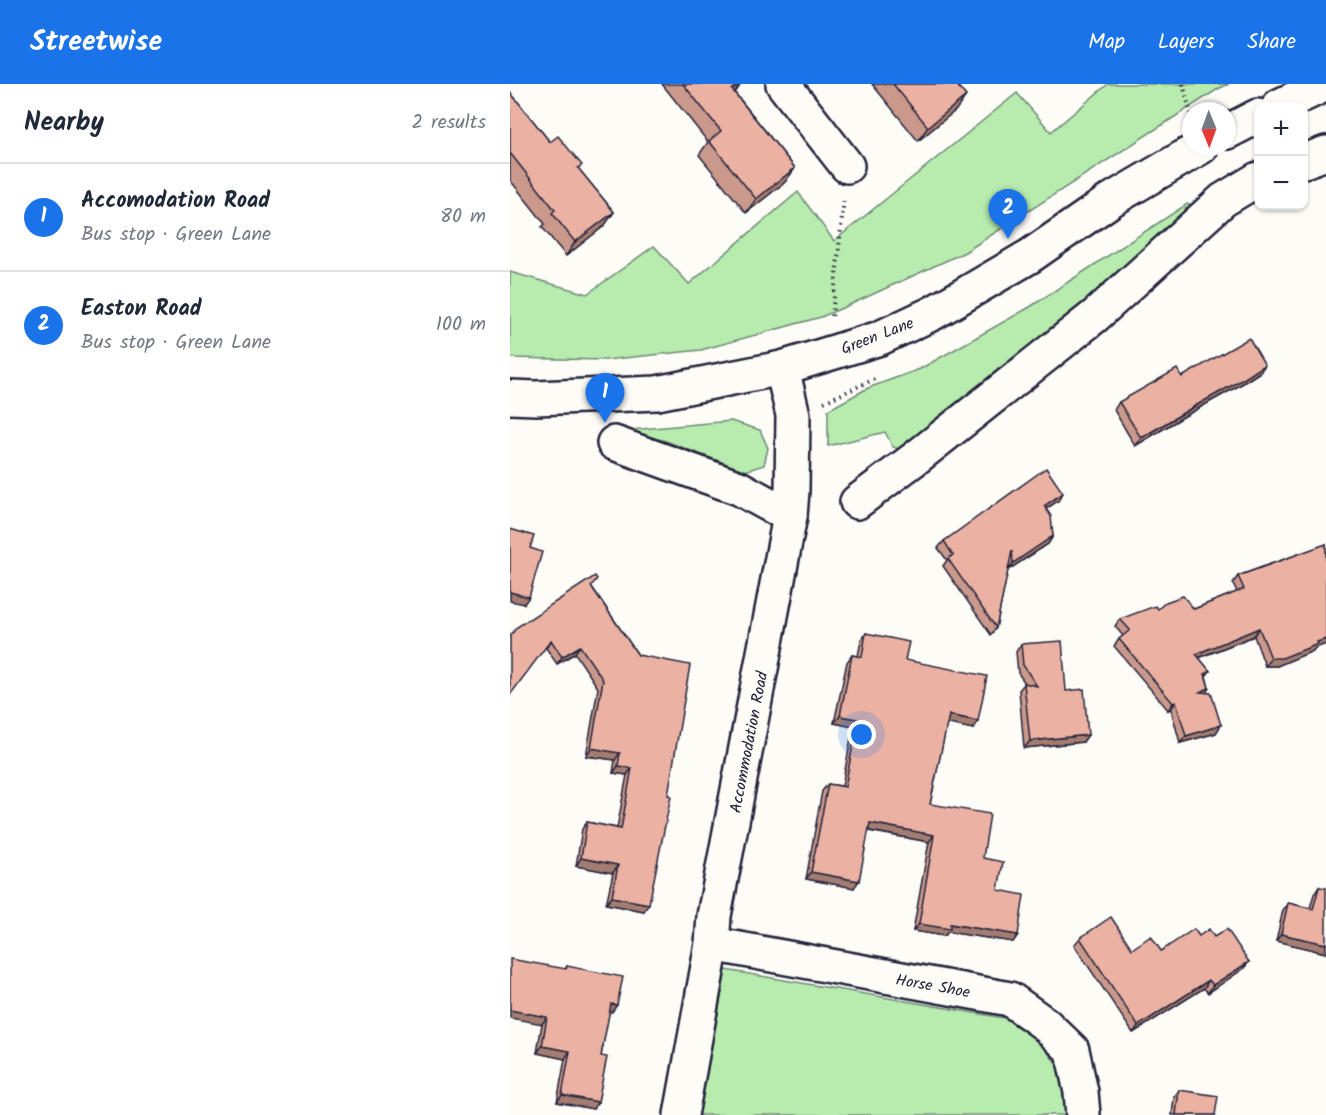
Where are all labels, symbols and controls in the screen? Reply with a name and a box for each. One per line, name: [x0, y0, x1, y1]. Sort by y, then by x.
text: Streetwise: [30, 20, 162, 65]
text: Map: [1088, 26, 1125, 59]
text: Layers: [1158, 26, 1214, 59]
text: Share: [1247, 26, 1296, 59]
text: Nearby: [24, 102, 104, 144]
north arrow: [1182, 102, 1236, 156]
map controls: [1254, 102, 1308, 210]
button: +: [1254, 102, 1308, 156]
text: 2 results: [411, 107, 486, 139]
button: −: [1254, 156, 1308, 210]
text: Accomodation Road: [81, 184, 270, 219]
pin: 2: [988, 190, 1028, 239]
text: 1: [40, 201, 47, 233]
text: 80 m: [440, 201, 486, 233]
text: Bus stop · Green Lane: [81, 219, 271, 251]
text: Easton Road: [81, 292, 202, 327]
text: 2: [38, 309, 49, 341]
text: 100 m: [436, 309, 486, 341]
street label: Green Lane: [837, 311, 918, 362]
text: Bus stop · Green Lane: [81, 327, 271, 359]
pin: 1: [586, 374, 625, 423]
street label: Accommodation Road: [723, 668, 776, 815]
your location: [847, 720, 876, 749]
street label: Horse Shoe: [894, 968, 972, 1005]

